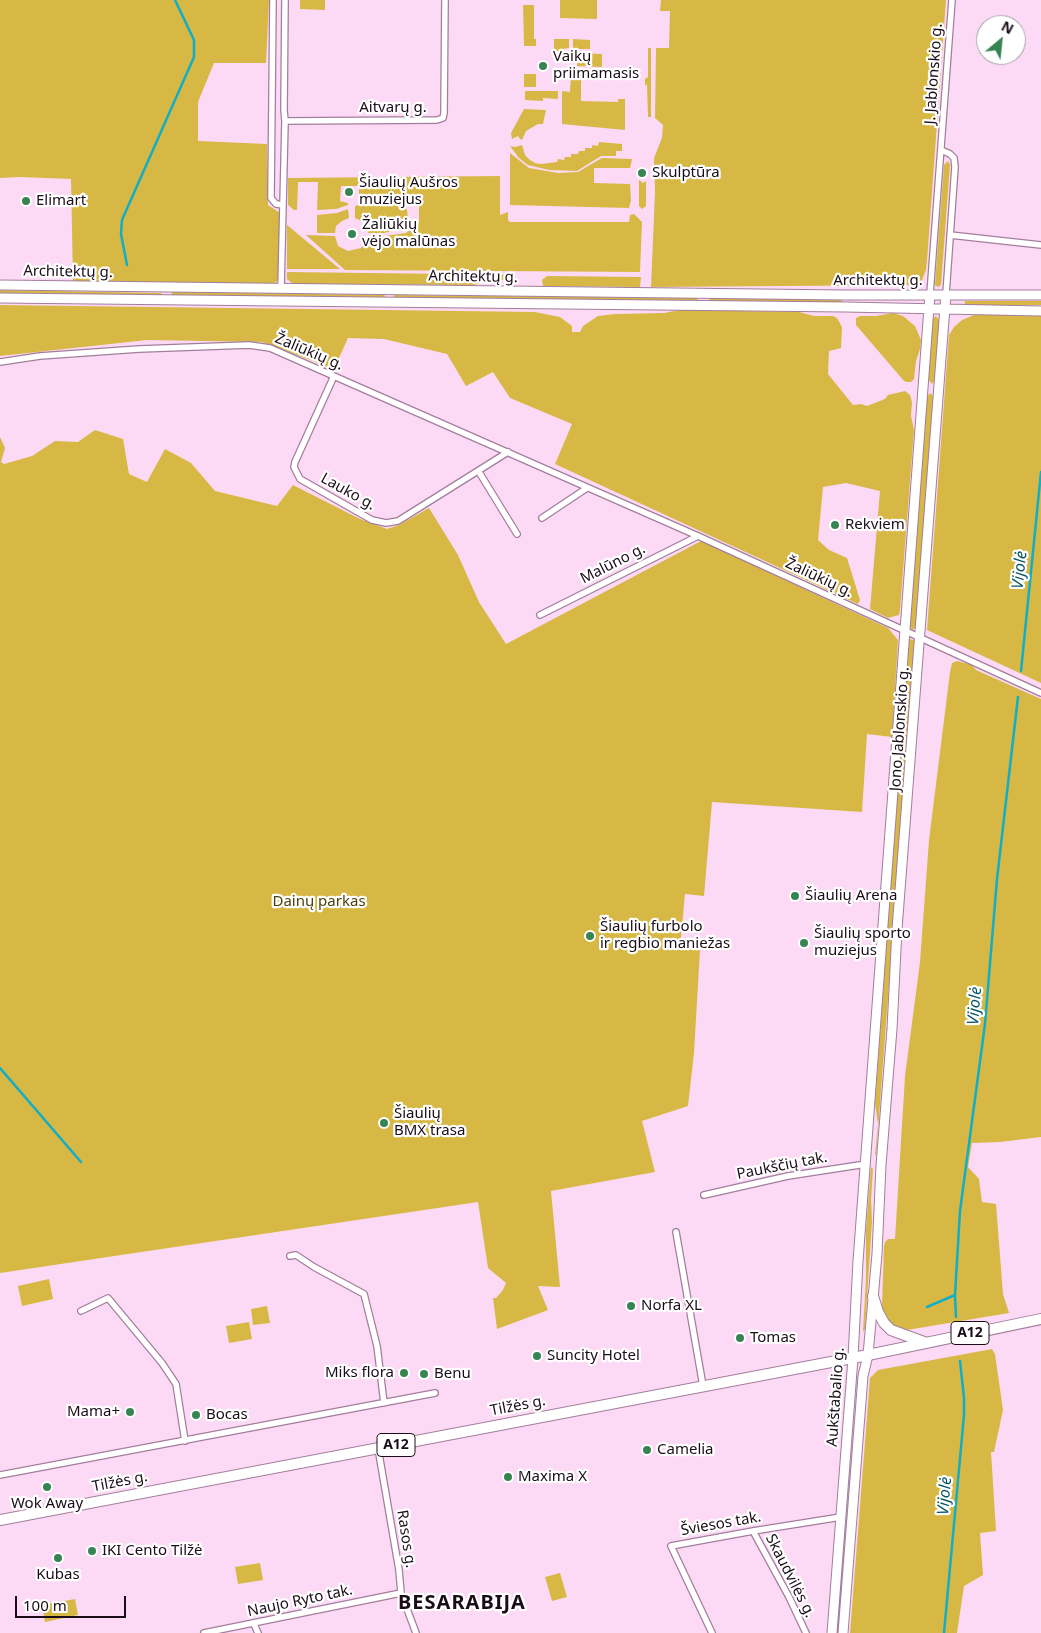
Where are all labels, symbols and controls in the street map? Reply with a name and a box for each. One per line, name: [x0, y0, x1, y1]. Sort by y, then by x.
north arrow: [976, 15, 1026, 65]
text: N: [998, 16, 1017, 38]
street label: J. Jablonskio g.: [921, 23, 947, 125]
place label: Vaikų priimamasis: [553, 48, 639, 83]
marker: Vaikų priimamasis: [537, 60, 549, 72]
street label: Aitvarų g.: [359, 99, 427, 117]
place label: Skulptūra: [652, 164, 720, 182]
marker: Skulptūra: [636, 167, 648, 179]
place label: Šiaulių Aušros muziejus: [359, 174, 458, 209]
marker: Šiaulių Aušros muziejus: [343, 186, 355, 198]
place label: Elimart: [36, 192, 86, 210]
marker: Elimart: [20, 195, 32, 207]
place label: Žaliūkių vėjo malūnas: [362, 216, 455, 251]
marker: Žaliūkių vėjo malūnas: [346, 228, 358, 240]
street label: Architektų g.: [23, 262, 113, 282]
street label: Architektų g.: [428, 267, 518, 287]
street label: Architektų g.: [833, 272, 923, 290]
street label: Žaliūkių g.: [272, 330, 346, 374]
street label: Lauko g.: [317, 470, 379, 514]
place label: Rekviem: [845, 516, 905, 534]
marker: Rekviem: [829, 519, 841, 531]
street label: Malūno g.: [577, 540, 649, 588]
water label: Vijolė: [1008, 550, 1032, 590]
street label: Žaliūkių g.: [782, 555, 856, 601]
street label: Jono Jablonskio g.: [887, 666, 913, 792]
place label: Šiaulių Arena: [805, 887, 897, 905]
marker: Šiaulių Arena: [789, 890, 801, 902]
park label: Dainų parkas: [272, 893, 366, 911]
place label: Šiaulių furbolo ir regbio maniežas: [600, 918, 730, 953]
place label: Šiaulių sporto muziejus: [814, 925, 911, 960]
marker: Šiaulių furbolo ir regbio maniežas: [584, 930, 596, 942]
marker: Šiaulių sporto muziejus: [798, 937, 810, 949]
water label: Vijolė: [964, 986, 986, 1026]
place label: Šiaulių BMX trasa: [394, 1105, 465, 1140]
marker: Šiaulių BMX trasa: [378, 1117, 390, 1129]
street label: Paukščių tak.: [735, 1148, 829, 1184]
place label: Norfa XL: [641, 1297, 702, 1315]
marker: Norfa XL: [625, 1300, 637, 1312]
road number: A12: [951, 1322, 989, 1345]
place label: Tomas: [750, 1329, 796, 1347]
marker: Tomas: [734, 1332, 746, 1344]
place label: Suncity Hotel: [547, 1347, 640, 1365]
street label: Aukštabalio g.: [824, 1347, 848, 1447]
marker: Suncity Hotel: [531, 1350, 543, 1362]
place label: Miks flora: [325, 1364, 394, 1382]
place label: Benu: [434, 1365, 471, 1383]
marker: Miks flora: [398, 1367, 410, 1379]
marker: Benu: [418, 1368, 430, 1380]
street label: Tilžės g.: [489, 1392, 547, 1420]
place label: Mama+: [67, 1403, 120, 1421]
marker: Mama+: [124, 1406, 136, 1418]
place label: Bocas: [206, 1406, 248, 1424]
marker: Bocas: [190, 1409, 202, 1421]
road number: A12: [377, 1434, 415, 1456]
place label: Camelia: [657, 1441, 714, 1459]
marker: Camelia: [641, 1444, 653, 1456]
street label: Tilžės g.: [91, 1468, 149, 1496]
place label: Maxima X: [518, 1468, 587, 1486]
marker: Maxima X: [502, 1471, 514, 1483]
water label: Vijolė: [934, 1476, 956, 1516]
marker: Wok Away: [41, 1481, 53, 1493]
place label: Wok Away: [11, 1495, 83, 1513]
street label: Šviesos tak.: [679, 1508, 763, 1540]
street label: Rasos g.: [393, 1509, 419, 1569]
street label: Skaudvilės g.: [761, 1531, 819, 1621]
place label: IKI Cento Tilžė: [102, 1542, 203, 1560]
marker: IKI Cento Tilžė: [86, 1545, 98, 1557]
marker: Kubas: [52, 1552, 64, 1564]
place label: Kubas: [36, 1566, 80, 1584]
street label: Naujo Ryto tak.: [246, 1581, 354, 1621]
scale bar: [18, 1586, 129, 1618]
district label: BESARABIJA: [397, 1591, 527, 1615]
text: 100 m: [23, 1595, 67, 1615]

